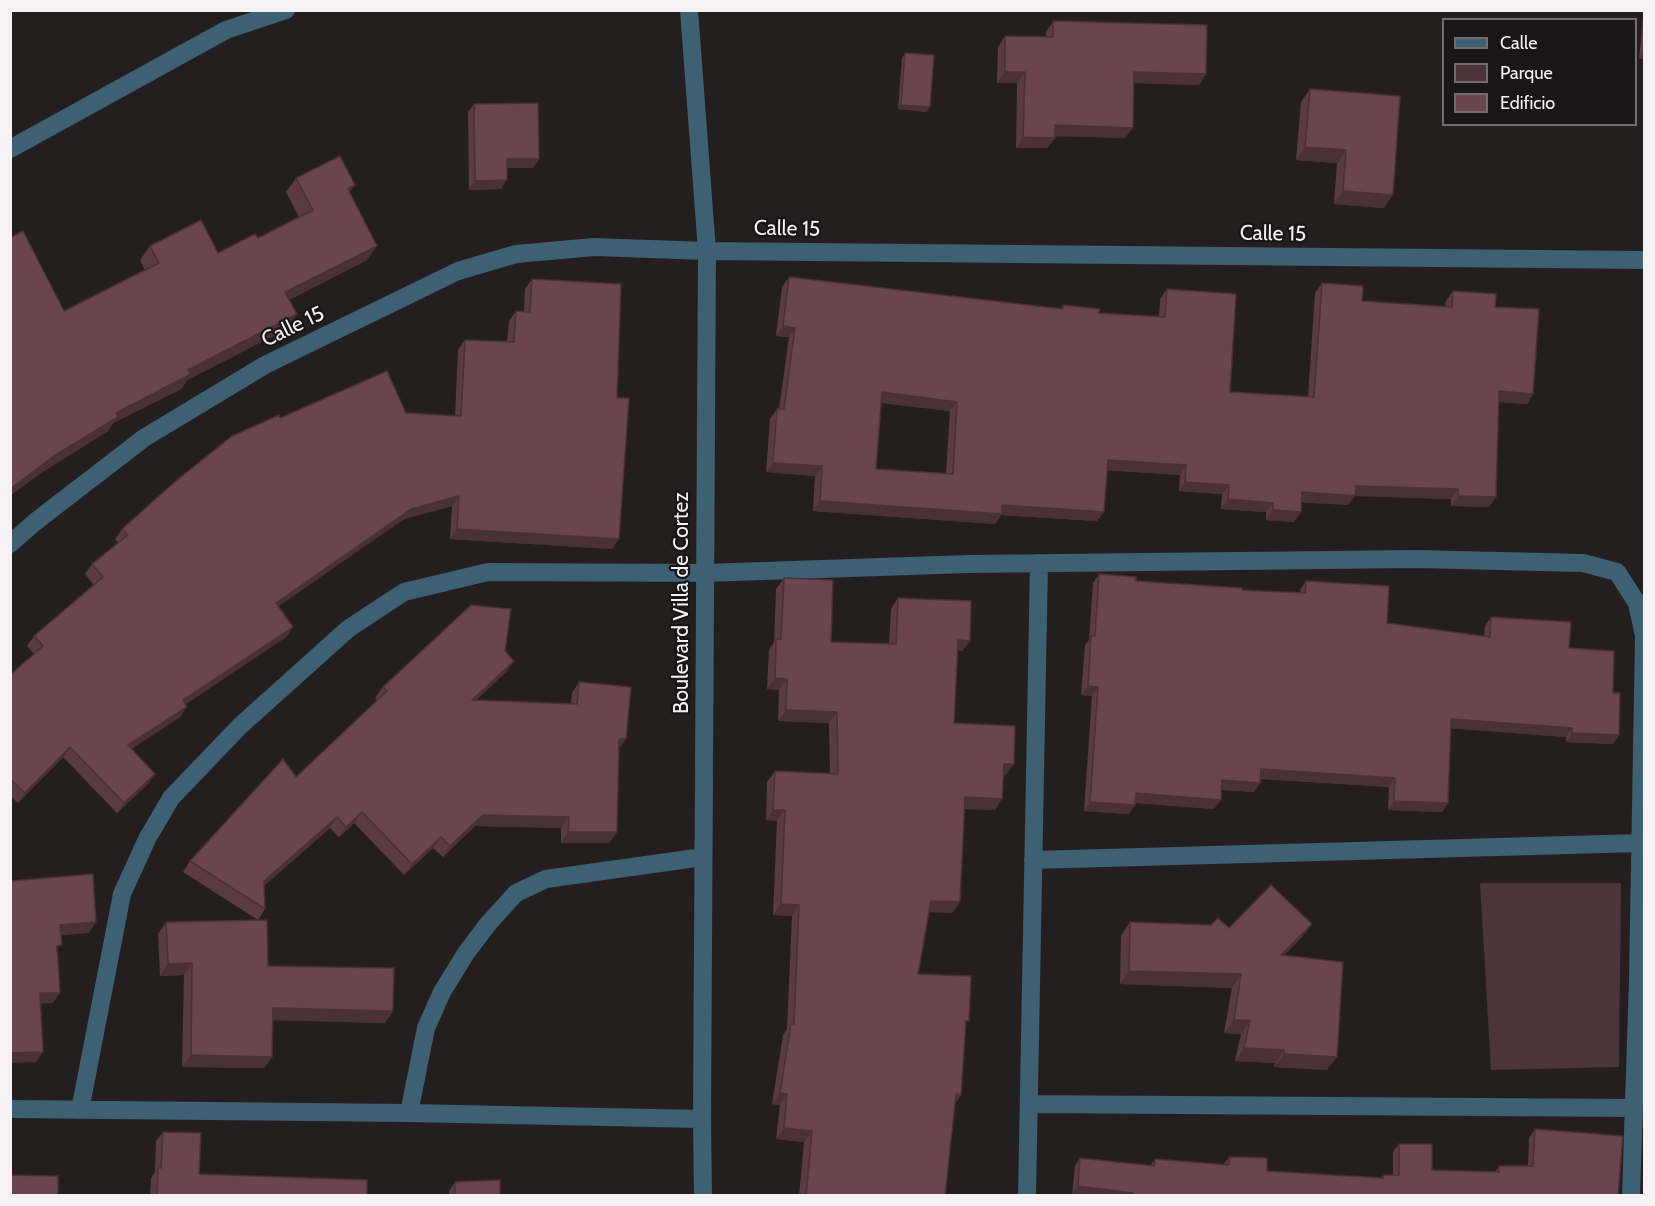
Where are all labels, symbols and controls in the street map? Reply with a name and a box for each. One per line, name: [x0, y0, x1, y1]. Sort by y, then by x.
legend: [1442, 18, 1637, 126]
text: Calle: [1500, 32, 1537, 54]
text: Parque: [1500, 62, 1553, 84]
text: Edificio: [1500, 92, 1555, 114]
street label: Calle 15: [754, 216, 820, 242]
street label: Calle 15: [1240, 221, 1306, 247]
street label: Calle 15: [258, 301, 328, 353]
street label: Boulevard Villa de Cortez: [669, 492, 695, 714]

